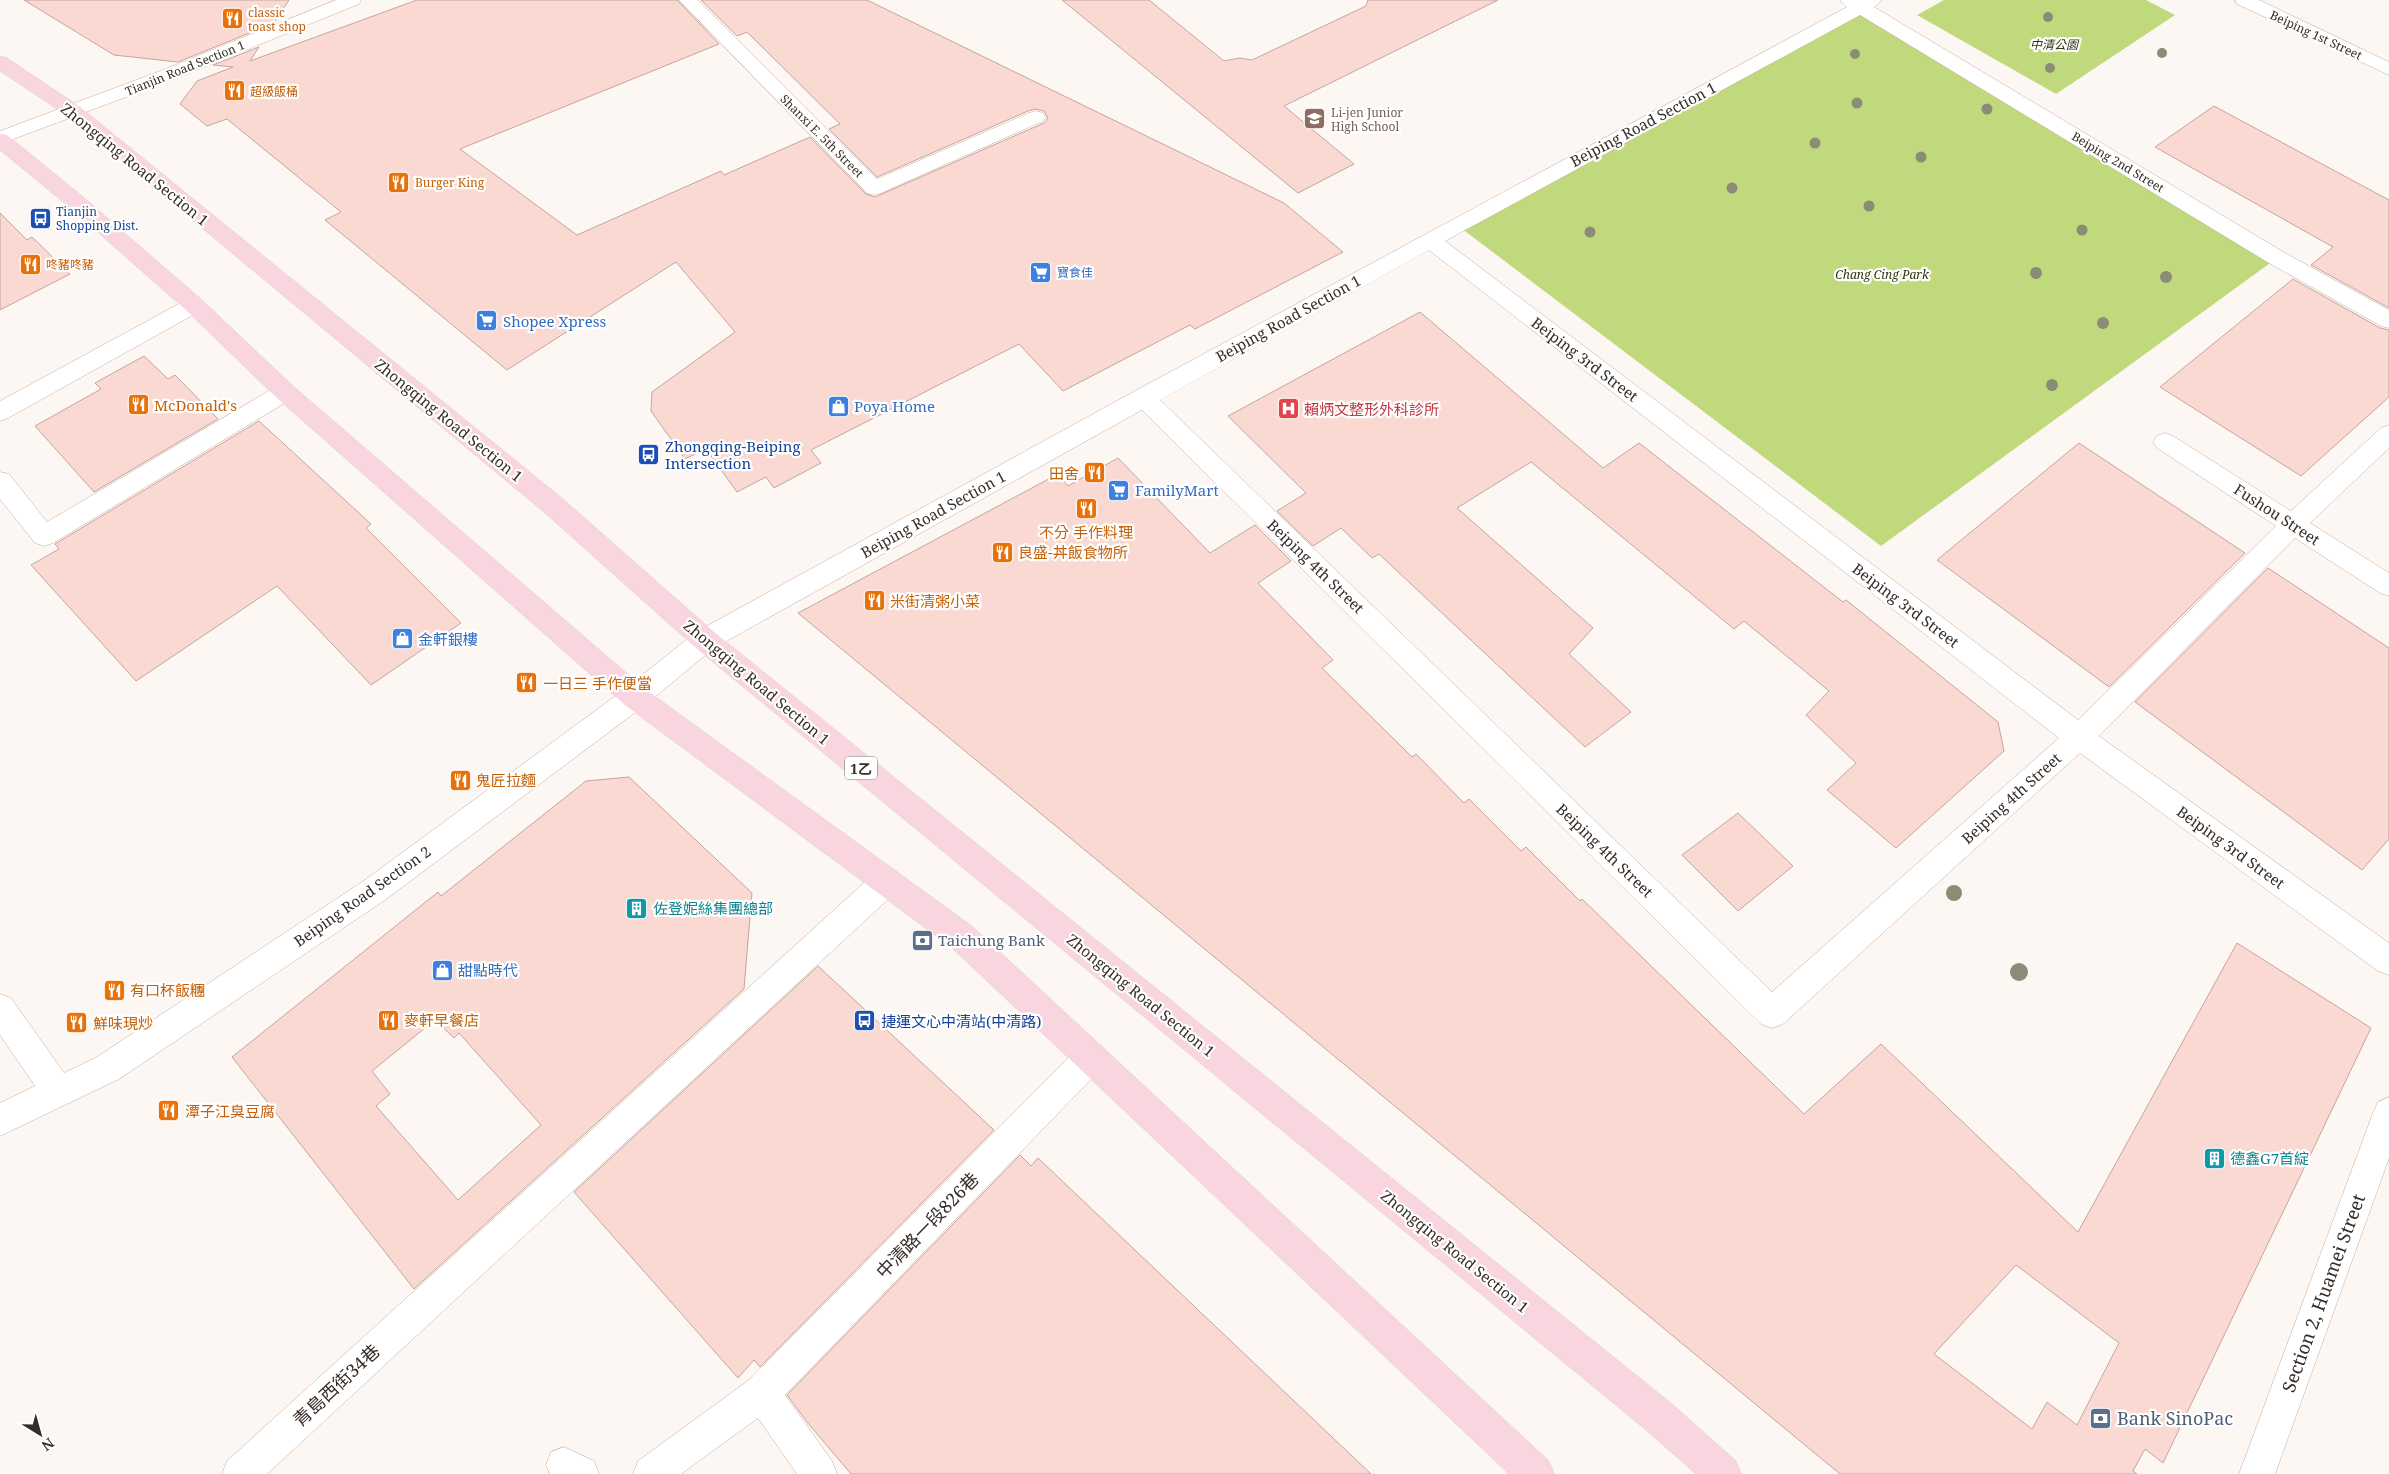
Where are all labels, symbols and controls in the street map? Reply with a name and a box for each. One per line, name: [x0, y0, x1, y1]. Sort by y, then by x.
place label: classic toast shop: [248, 4, 306, 35]
street label: Beiping 1st Street: [2267, 6, 2365, 64]
restaurant icon: classic toast shop: [220, 7, 244, 31]
street label: Tianjin Road Section 1: [123, 36, 247, 100]
park label: 中清公園: [2030, 36, 2080, 53]
street label: Beiping Road Section 1: [1567, 77, 1719, 171]
restaurant icon: 超級飯桶: [222, 79, 246, 103]
place label: 超級飯桶: [250, 83, 298, 100]
street label: Shanxi E. 5th Street: [777, 91, 867, 181]
street label: Zhongqing Road Section 1: [57, 98, 213, 230]
place label: Li-jen Junior High School: [1331, 104, 1403, 135]
school or university icon: Li-jen Junior High School: [1303, 107, 1327, 131]
street label: Beiping 2nd Street: [2069, 128, 2167, 196]
restaurant icon: Burger King: [387, 170, 411, 194]
place label: Burger King: [415, 174, 485, 191]
place label: Tianjin Shopping Dist.: [56, 203, 138, 234]
bus stop icon: Tianjin Shopping Dist.: [28, 206, 52, 230]
restaurant icon: 咚豬咚豬: [18, 252, 42, 276]
place label: 咚豬咚豬: [46, 256, 94, 273]
supermarket icon: 寶食佳: [1029, 260, 1053, 284]
place label: 寶食佳: [1057, 264, 1093, 281]
park label: Chang Cing Park: [1835, 266, 1930, 283]
street label: Beiping Road Section 1: [1212, 270, 1364, 366]
supermarket icon: Shopee Xpress: [475, 309, 499, 333]
place label: Shopee Xpress: [503, 311, 606, 331]
street label: Beiping 3rd Street: [1528, 312, 1642, 406]
street label: Zhongqing Road Section 1: [371, 354, 527, 486]
restaurant icon: McDonald's: [126, 393, 150, 417]
shop icon: Poya Home: [826, 394, 850, 418]
place label: McDonald's: [154, 395, 237, 415]
place label: Poya Home: [854, 396, 935, 416]
hospital icon: 賴炳文整形外科診所: [1276, 397, 1300, 421]
place label: 賴炳文整形外科診所: [1304, 399, 1439, 419]
place label: Zhongqing-Beiping Intersection: [665, 436, 801, 473]
bus stop icon: Zhongqing-Beiping Intersection: [637, 443, 661, 467]
restaurant icon: 田舍: [1083, 461, 1107, 485]
place label: 田舍: [1049, 463, 1079, 483]
street label: Beiping Road Section 1: [857, 466, 1009, 562]
supermarket icon: FamilyMart: [1107, 478, 1131, 502]
street label: Fushou Street: [2230, 479, 2324, 549]
place label: FamilyMart: [1135, 480, 1219, 500]
restaurant icon: 不分 手作料理: [1074, 497, 1098, 521]
street label: Beiping 4th Street: [1263, 515, 1369, 617]
place label: 不分 手作料理: [1039, 522, 1133, 542]
restaurant icon: 良盛-丼飯食物所: [990, 540, 1014, 564]
place label: 良盛-丼飯食物所: [1018, 542, 1128, 562]
street label: Beiping 3rd Street: [1849, 558, 1963, 652]
restaurant icon: 米街清粥小菜: [862, 589, 886, 613]
place label: 米街清粥小菜: [890, 591, 980, 611]
street label: Zhongqing Road Section 1: [680, 615, 834, 749]
shop icon: 金軒銀樓: [390, 627, 414, 651]
place label: 金軒銀樓: [418, 629, 478, 649]
restaurant icon: 一日三 手作便當: [515, 671, 539, 695]
place label: 一日三 手作便當: [543, 673, 652, 693]
street label: Beiping 4th Street: [1957, 748, 2065, 848]
road number: 1乙: [845, 756, 877, 780]
restaurant icon: 鬼匠拉麵: [448, 768, 472, 792]
place label: 鬼匠拉麵: [476, 770, 536, 790]
street label: Beiping 4th Street: [1552, 799, 1658, 901]
street label: Beiping 3rd Street: [2173, 801, 2289, 893]
street label: Beiping Road Section 2: [290, 841, 434, 951]
building icon: 佐登妮絲集團總部: [625, 896, 649, 920]
place label: 佐登妮絲集團總部: [653, 898, 773, 918]
bank icon: Taichung Bank: [910, 928, 934, 952]
street label: Zhongqing Road Section 1: [1063, 929, 1219, 1061]
place label: Taichung Bank: [938, 930, 1045, 950]
shop icon: 甜點時代: [430, 958, 454, 982]
place label: 甜點時代: [458, 960, 518, 980]
restaurant icon: 有口杯飯糰: [102, 978, 126, 1002]
place label: 有口杯飯糰: [130, 980, 205, 1000]
restaurant icon: 麥軒早餐店: [376, 1008, 400, 1032]
bus stop icon: 捷運文心中清站(中清路): [853, 1009, 877, 1033]
place label: 麥軒早餐店: [404, 1010, 479, 1030]
restaurant icon: 鮮味現炒: [65, 1011, 89, 1035]
place label: 捷運文心中清站(中清路): [881, 1011, 1041, 1031]
place label: 鮮味現炒: [93, 1013, 153, 1033]
restaurant icon: 潭子江臭豆腐: [157, 1099, 181, 1123]
place label: 潭子江臭豆腐: [185, 1101, 275, 1121]
building icon: 德鑫G7首綻: [2202, 1146, 2226, 1170]
place label: 德鑫G7首綻: [2230, 1148, 2309, 1168]
street label: 中清路一段826巷: [870, 1167, 984, 1283]
street label: Zhongqing Road Section 1: [1377, 1185, 1533, 1317]
street label: Section 2, Huamei Street: [2276, 1190, 2370, 1396]
street label: 青島西街34巷: [288, 1339, 384, 1431]
bank icon: Bank SinoPac: [2089, 1406, 2113, 1430]
place label: Bank SinoPac: [2117, 1406, 2233, 1430]
north arrow: [15, 1409, 65, 1459]
text: N: [38, 1434, 58, 1456]

